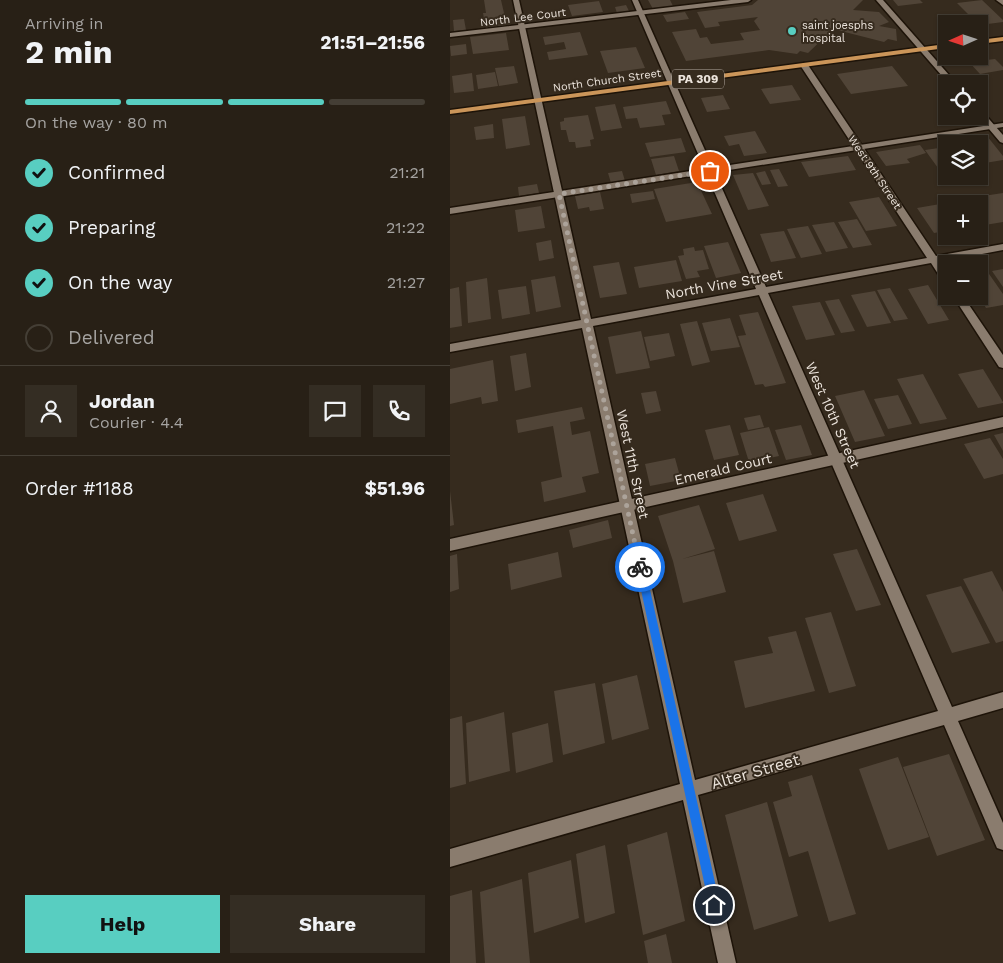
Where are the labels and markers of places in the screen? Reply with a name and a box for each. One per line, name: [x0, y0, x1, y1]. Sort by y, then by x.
place label: saint joesphs hospital: [802, 19, 873, 45]
marker: saint joesphs hospital: [786, 25, 798, 37]
pin: [689, 150, 731, 192]
pin: [693, 884, 735, 926]

